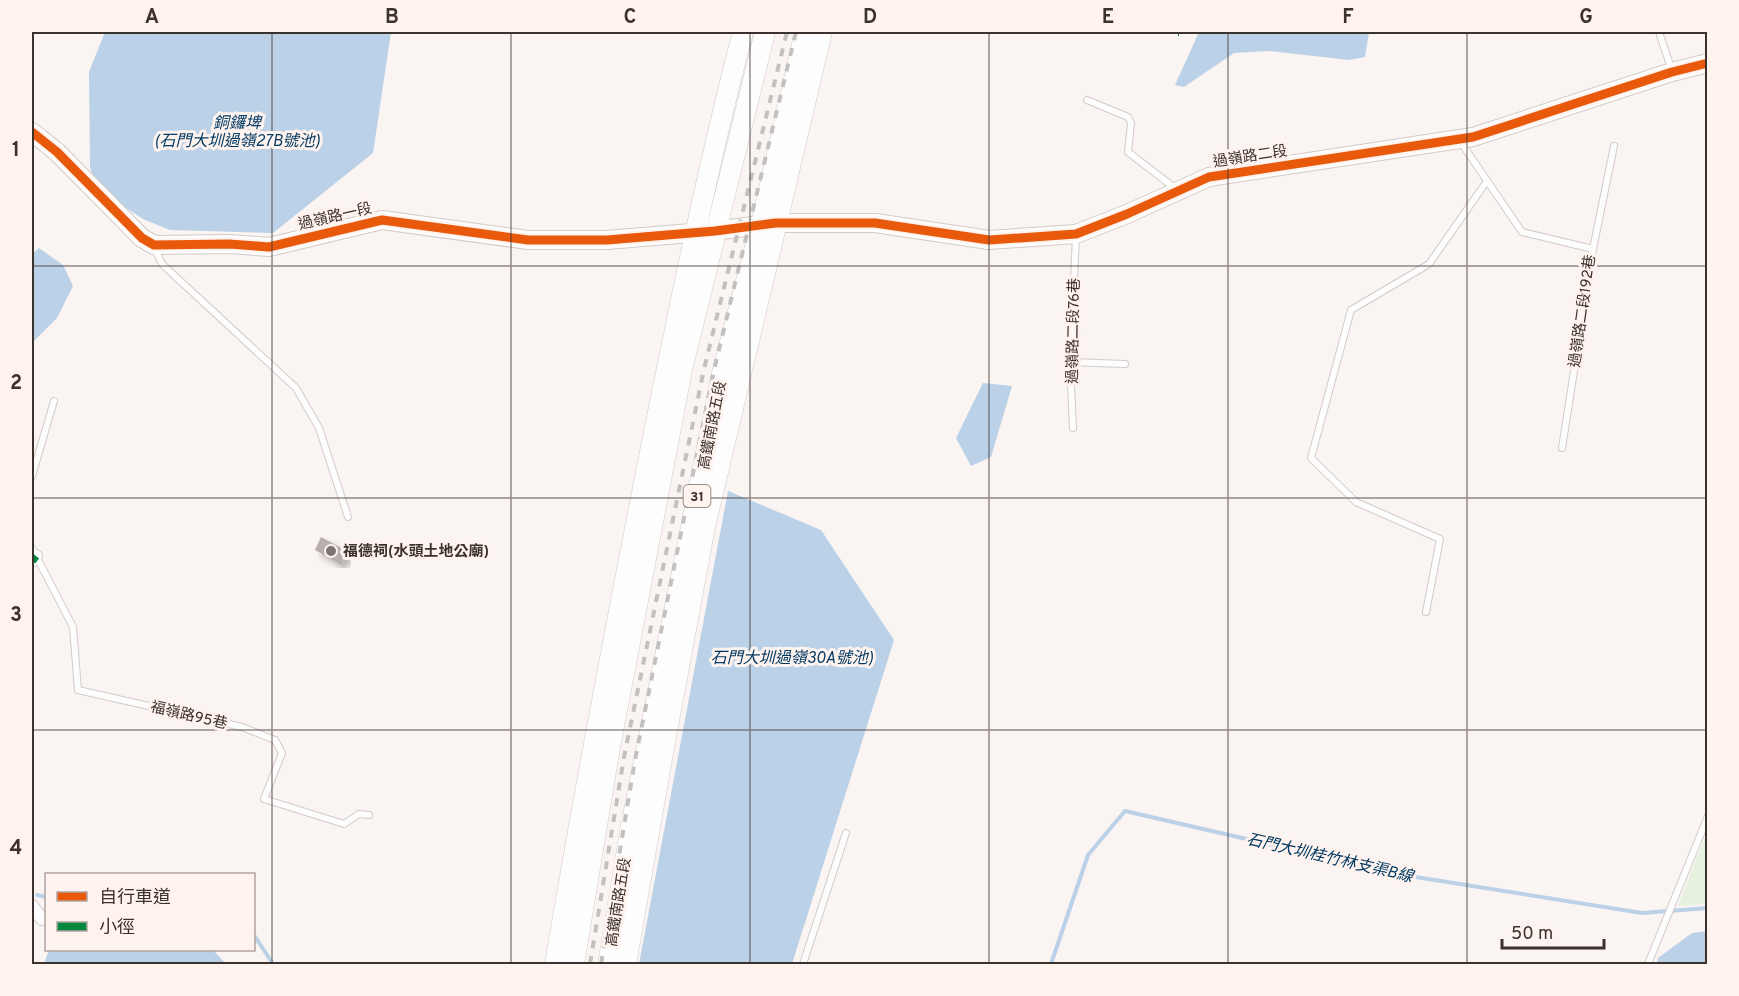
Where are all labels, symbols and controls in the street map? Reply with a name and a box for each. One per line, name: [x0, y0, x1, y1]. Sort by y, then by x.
text: A: [145, 5, 159, 31]
text: B: [385, 5, 399, 31]
text: C: [624, 5, 636, 31]
text: D: [863, 5, 877, 31]
text: E: [1102, 5, 1114, 31]
text: F: [1342, 5, 1354, 31]
text: G: [1579, 5, 1593, 31]
water label: 銅鑼埤 (石門大圳過嶺27B號池): [154, 114, 320, 152]
text: 1: [12, 138, 20, 164]
street label: 過嶺路二段: [1212, 142, 1289, 173]
street label: 過嶺路一段: [297, 200, 374, 235]
street label: 過嶺路二段192巷: [1566, 254, 1601, 369]
street label: 過嶺路二段76巷: [1064, 278, 1085, 384]
text: 2: [10, 371, 22, 397]
street label: 高鐵南路五段: [696, 379, 731, 471]
road number: 31: [684, 485, 710, 507]
place label: 福德祠(水頭土地公廟): [343, 542, 489, 562]
marker: 福德祠(水頭土地公廟): [324, 544, 338, 558]
text: 3: [10, 603, 22, 629]
water label: 石門大圳過嶺30A號池): [711, 649, 874, 669]
street label: 福嶺路95巷: [148, 698, 229, 735]
water label: 石門大圳桂竹林支渠B線: [1244, 830, 1417, 888]
text: 4: [10, 836, 22, 862]
street label: 高鐵南路五段: [603, 856, 636, 948]
legend: [45, 873, 255, 951]
text: 自行車道: [99, 887, 171, 910]
scale bar: [1502, 912, 1604, 950]
text: 小徑: [99, 917, 135, 940]
text: 50 m: [1511, 923, 1553, 946]

